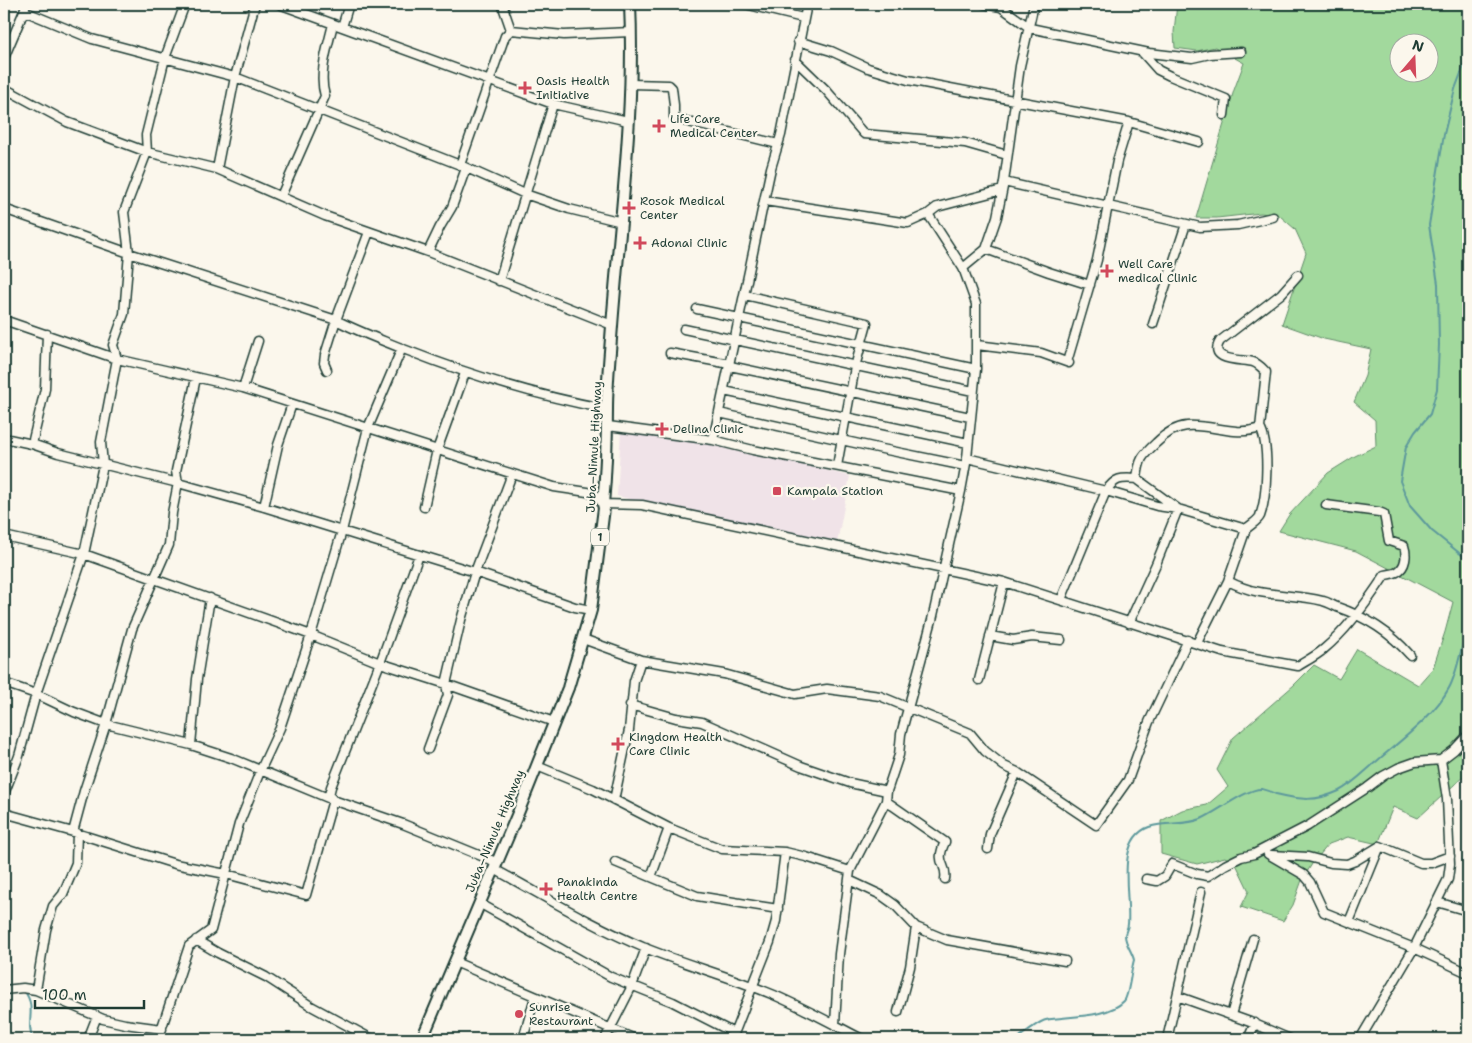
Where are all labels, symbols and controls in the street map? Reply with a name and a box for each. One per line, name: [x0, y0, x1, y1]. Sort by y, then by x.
north arrow: [1390, 32, 1440, 82]
text: N: [1410, 35, 1426, 56]
place label: Oasis Health Initiative: [536, 73, 610, 103]
marker: Oasis Health Initiative: [518, 81, 532, 95]
place label: Life Care Medical Center: [670, 111, 758, 141]
marker: Life Care Medical Center: [652, 119, 666, 133]
place label: Rosok Medical Center: [640, 193, 725, 223]
marker: Rosok Medical Center: [622, 201, 636, 215]
place label: Adonai Clinic: [651, 235, 727, 251]
marker: Adonai Clinic: [633, 236, 647, 250]
place label: Well Care medical Clinic: [1118, 256, 1197, 286]
marker: Well Care medical Clinic: [1100, 264, 1114, 278]
street label: Juba–Nimule Highway: [583, 381, 605, 513]
place label: Delina Clinic: [673, 421, 744, 437]
marker: Delina Clinic: [655, 422, 669, 436]
place label: Kampala Station: [787, 483, 883, 499]
marker: Kampala Station: [771, 485, 783, 497]
road number: 1: [591, 528, 609, 546]
place label: Kingdom Health Care Clinic: [629, 729, 722, 759]
marker: Kingdom Health Care Clinic: [611, 737, 625, 751]
street label: Juba–Nimule Highway: [462, 767, 528, 895]
place label: Panakinda Health Centre: [557, 874, 638, 904]
marker: Panakinda Health Centre: [539, 882, 553, 896]
scale bar: [35, 978, 144, 1010]
text: 100 m: [42, 985, 87, 1005]
place label: Sunrise Restaurant: [529, 999, 593, 1029]
marker: Sunrise Restaurant: [513, 1008, 525, 1020]

